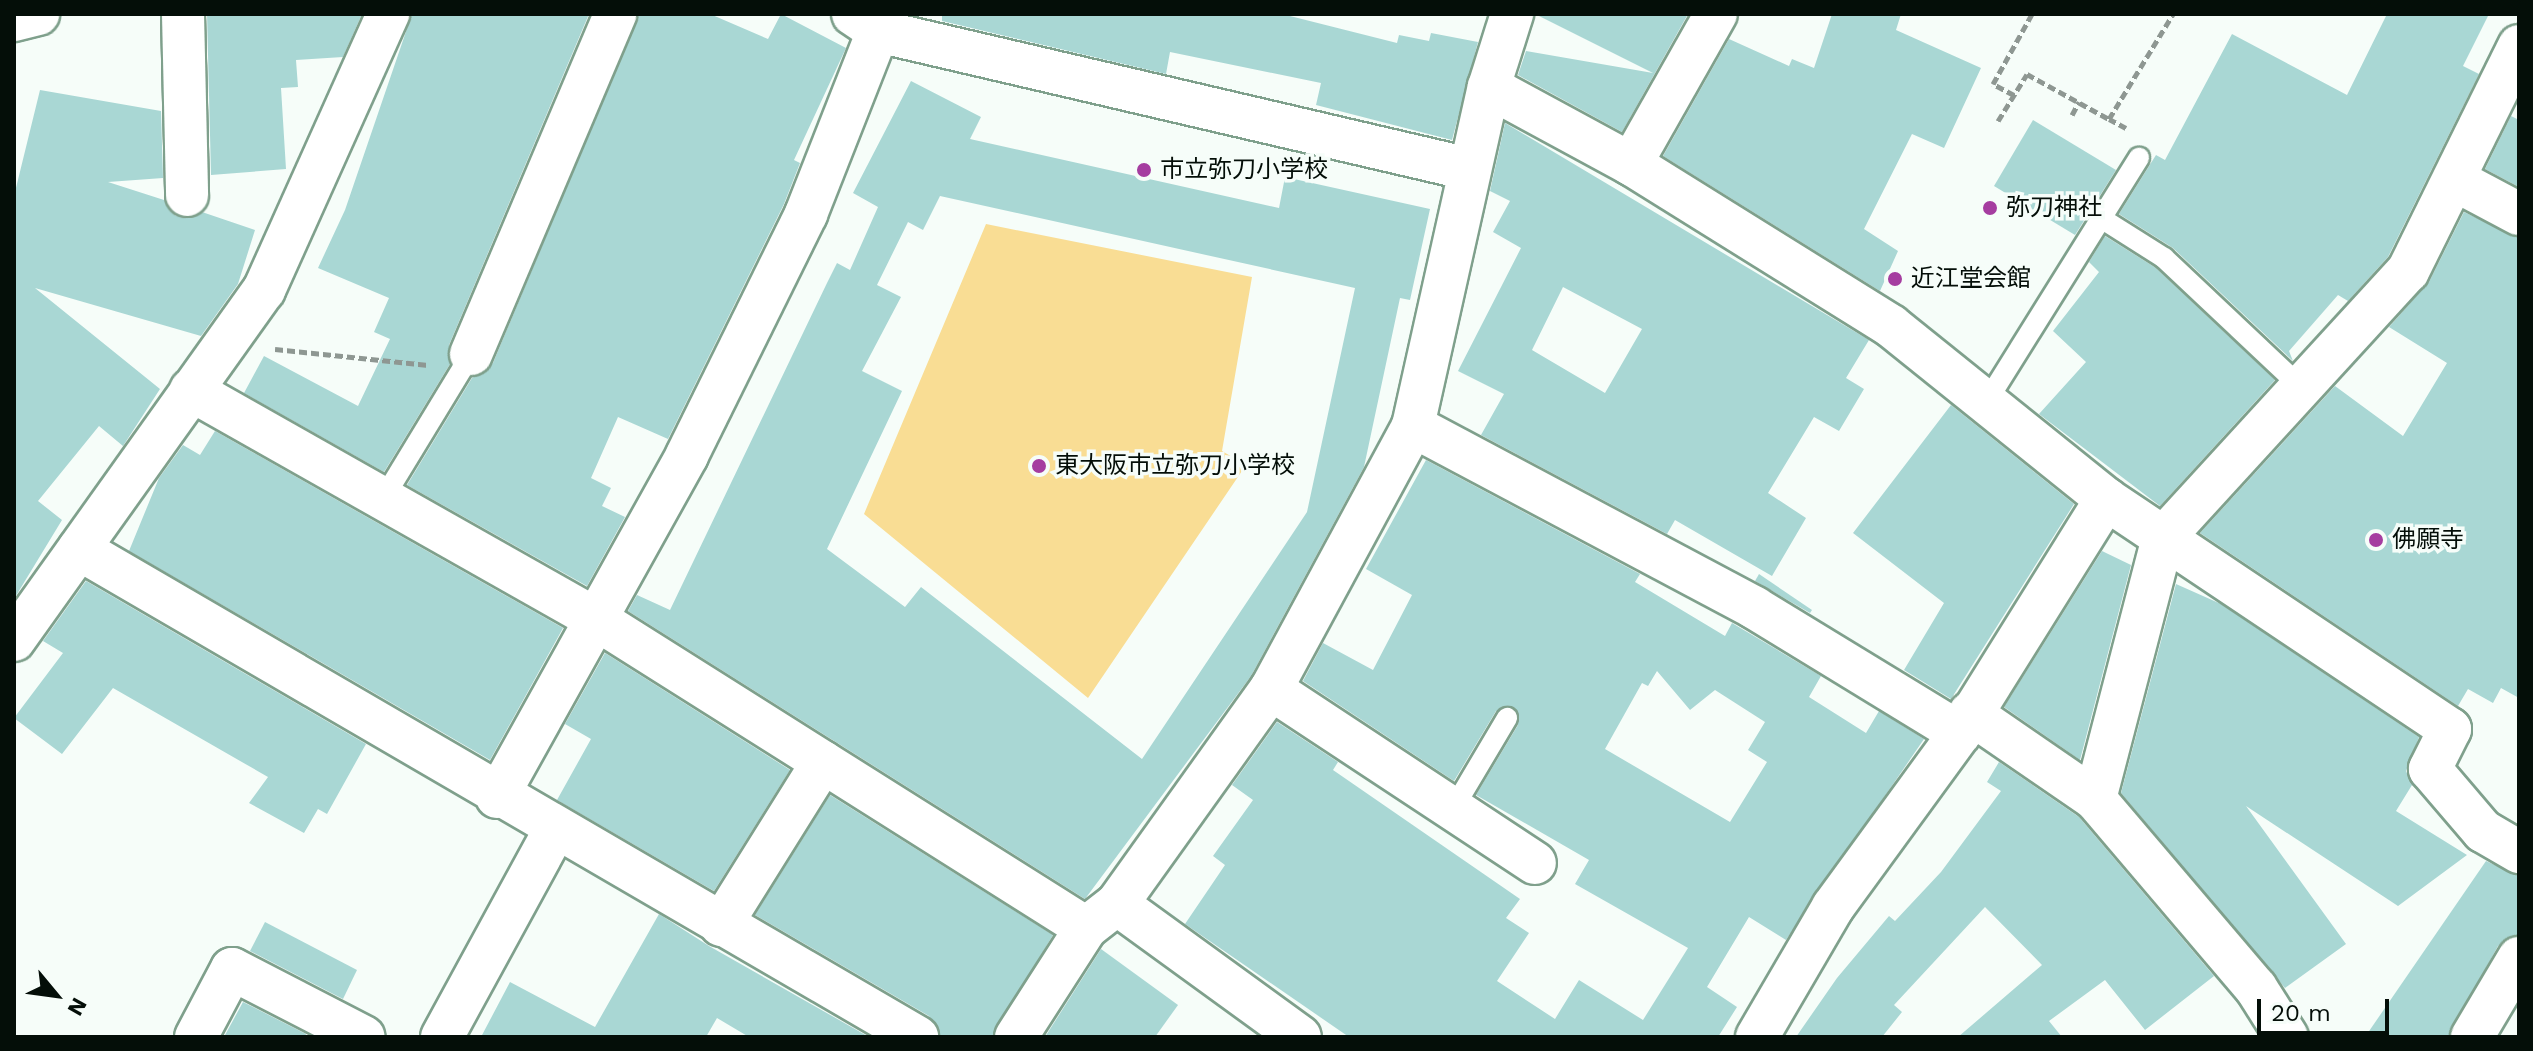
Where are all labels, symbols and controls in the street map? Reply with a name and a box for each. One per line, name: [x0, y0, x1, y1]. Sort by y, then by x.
place label: 市立弥刀小学校: [1160, 156, 1328, 184]
marker: 市立弥刀小学校: [1135, 161, 1153, 179]
place label: 弥刀神社: [2006, 194, 2102, 222]
marker: 弥刀神社: [1981, 199, 1999, 217]
place label: 近江堂会館: [1911, 265, 2031, 293]
marker: 近江堂会館: [1886, 270, 1904, 288]
place label: 東大阪市立弥刀小学校: [1055, 452, 1295, 480]
marker: 東大阪市立弥刀小学校: [1030, 457, 1048, 475]
place label: 佛願寺: [2392, 526, 2464, 554]
marker: 佛願寺: [2367, 531, 2385, 549]
north arrow: [16, 955, 96, 1035]
scale bar: [2261, 983, 2393, 1033]
text: N: [63, 994, 92, 1020]
text: 20 m: [2271, 999, 2331, 1027]

